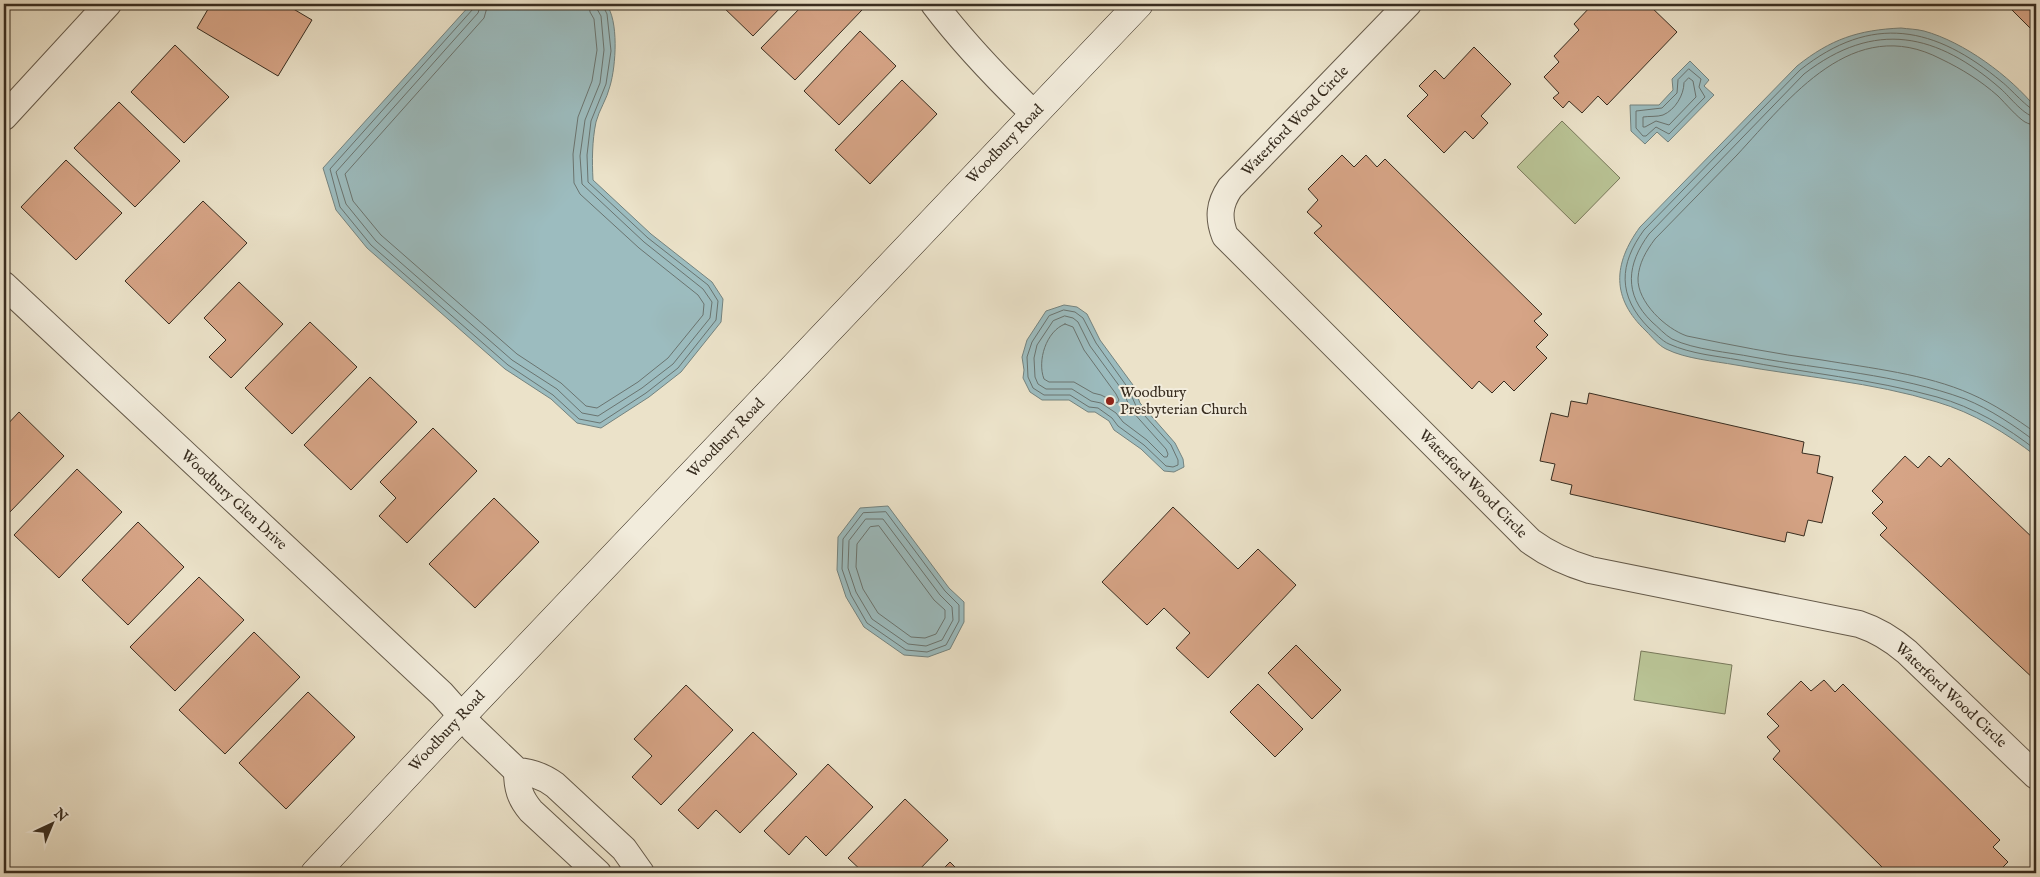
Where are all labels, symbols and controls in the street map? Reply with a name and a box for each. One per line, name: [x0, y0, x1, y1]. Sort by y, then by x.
street label: Waterford Wood Circle: [1237, 62, 1353, 180]
street label: Woodbury Road: [962, 99, 1048, 188]
place label: Woodbury Presbyterian Church: [1120, 383, 1247, 419]
street label: Woodbury Road: [683, 393, 769, 482]
marker: Woodbury Presbyterian Church: [1104, 395, 1116, 407]
street label: Waterford Wood Circle: [1415, 426, 1531, 542]
street label: Woodbury Glen Drive: [177, 446, 291, 554]
street label: Waterford Wood Circle: [1891, 638, 2011, 752]
street label: Woodbury Road: [405, 686, 490, 775]
north arrow: [28, 800, 78, 850]
text: N: [49, 804, 71, 826]

